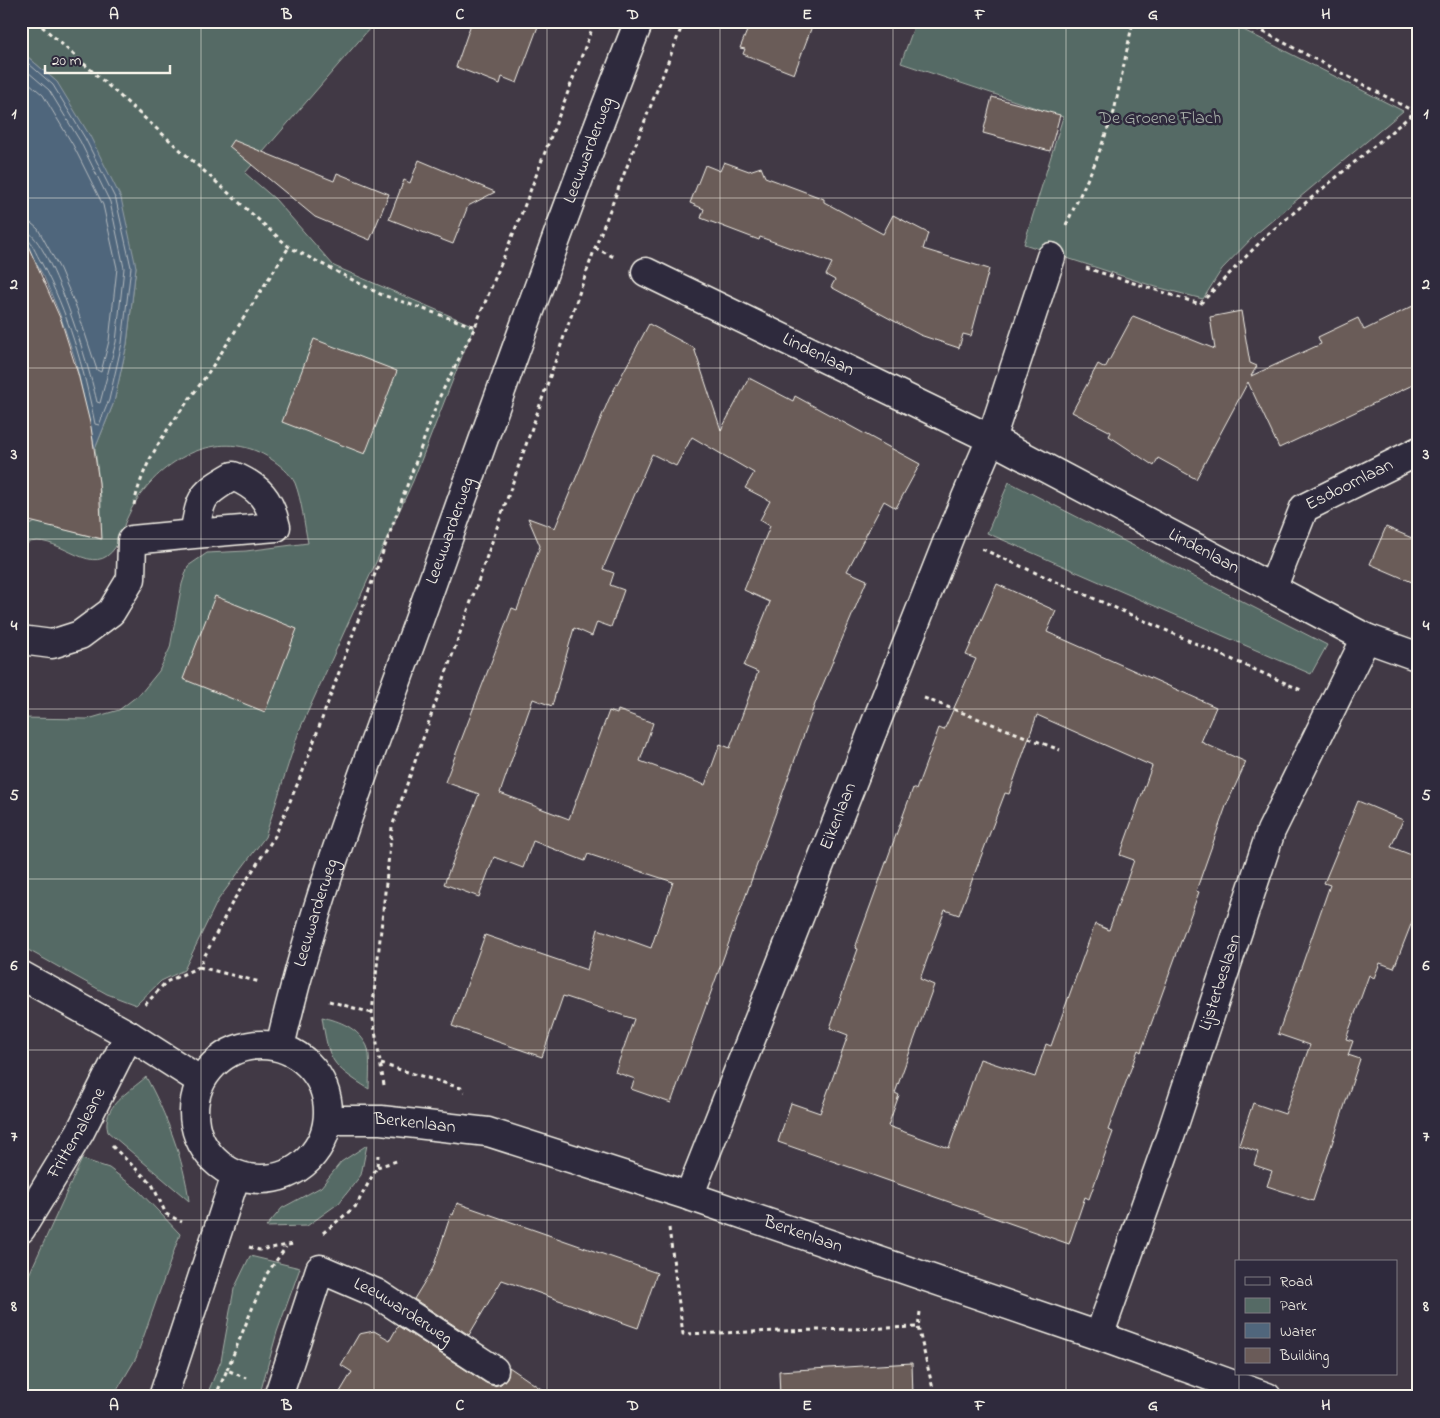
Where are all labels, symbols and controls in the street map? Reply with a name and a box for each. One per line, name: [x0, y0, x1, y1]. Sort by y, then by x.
text: A: [109, 3, 119, 27]
text: B: [281, 3, 293, 27]
text: C: [456, 3, 465, 27]
text: D: [626, 3, 639, 27]
text: E: [802, 3, 812, 27]
text: F: [974, 3, 986, 27]
text: G: [1148, 3, 1158, 27]
text: H: [1321, 3, 1331, 27]
scale bar: [45, 42, 170, 74]
text: 20 m: [52, 50, 82, 72]
street label: Leeuwarderweg: [558, 93, 622, 207]
text: 1: [11, 102, 17, 126]
text: 1: [1423, 102, 1429, 126]
park label: De Groene Flach: [1098, 106, 1221, 132]
text: 2: [9, 273, 18, 297]
text: 2: [1421, 273, 1430, 297]
street label: Lindenlaan: [777, 327, 858, 384]
text: 3: [10, 443, 18, 467]
text: 3: [1422, 443, 1430, 467]
street label: Esdoornlaan: [1301, 453, 1398, 518]
street label: Leeuwarderweg: [420, 474, 483, 588]
street label: Lindenlaan: [1163, 522, 1244, 581]
text: 4: [10, 614, 18, 638]
text: 4: [1422, 614, 1430, 638]
street label: Eikenlaan: [814, 779, 864, 854]
text: 5: [9, 784, 19, 808]
text: 5: [1421, 784, 1431, 808]
street label: Leeuwarderweg: [288, 855, 347, 970]
street label: Lijsterbeslaan: [1193, 931, 1249, 1034]
text: 6: [9, 954, 18, 978]
text: 6: [1421, 954, 1430, 978]
street label: Frittemaleane: [41, 1083, 114, 1185]
street label: Berkenlaan: [373, 1107, 457, 1141]
text: 7: [11, 1125, 18, 1149]
text: 7: [1423, 1125, 1430, 1149]
street label: Berkenlaan: [759, 1209, 846, 1260]
legend: [1235, 1260, 1398, 1376]
text: Road: [1280, 1271, 1313, 1293]
street label: Leeuwarderweg: [349, 1272, 457, 1353]
text: 8: [10, 1295, 17, 1319]
text: Park: [1280, 1295, 1308, 1317]
text: 8: [1422, 1295, 1429, 1319]
text: Water: [1280, 1321, 1316, 1343]
text: Building: [1279, 1345, 1329, 1368]
text: A: [109, 1394, 119, 1418]
text: B: [281, 1394, 293, 1418]
text: C: [456, 1394, 465, 1418]
text: D: [626, 1394, 639, 1418]
text: E: [802, 1394, 812, 1418]
text: F: [974, 1394, 986, 1418]
text: G: [1148, 1394, 1158, 1418]
text: H: [1321, 1394, 1331, 1418]

